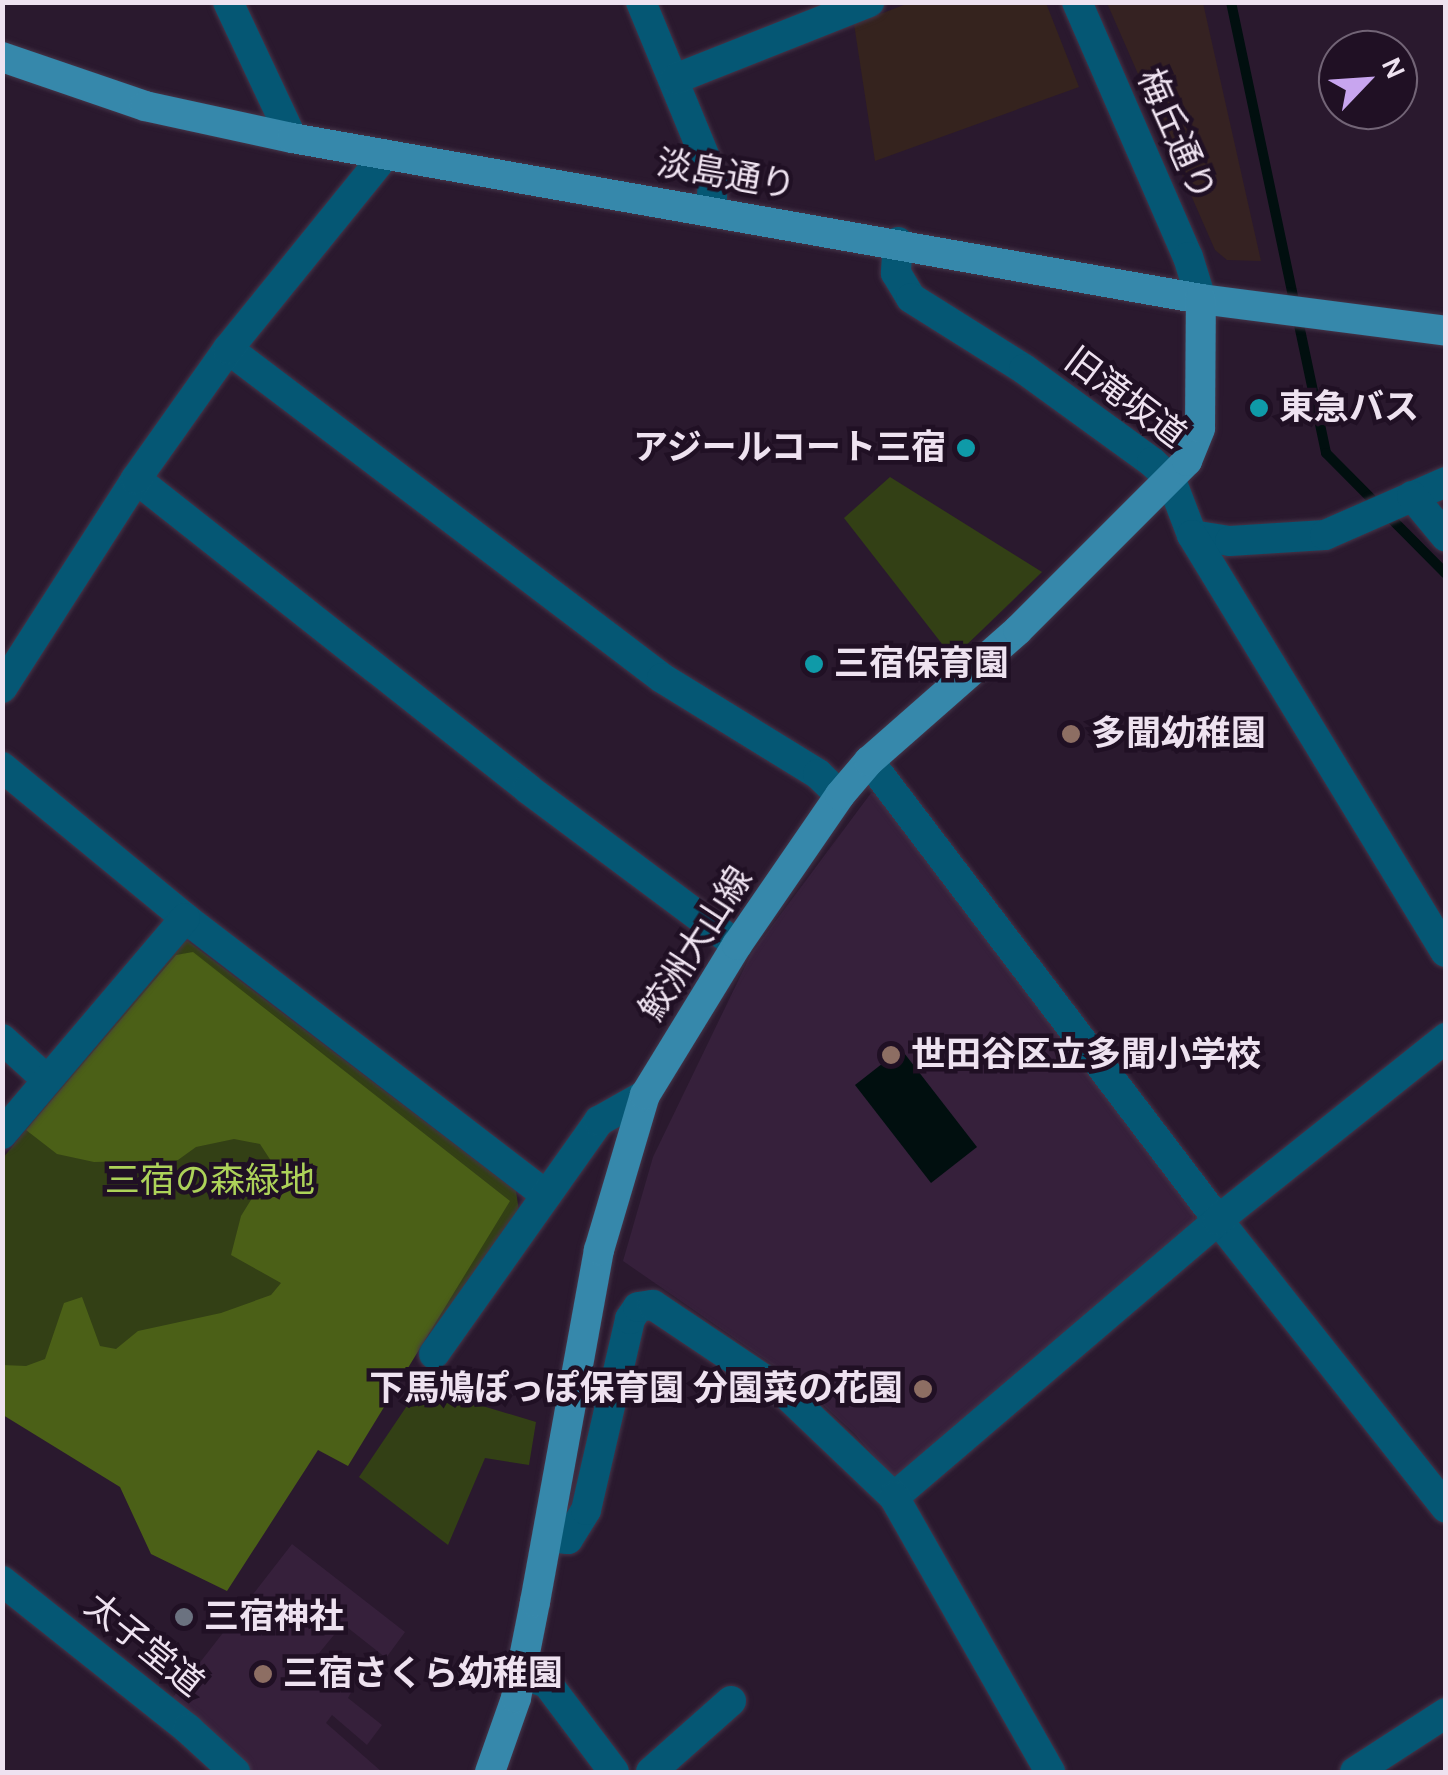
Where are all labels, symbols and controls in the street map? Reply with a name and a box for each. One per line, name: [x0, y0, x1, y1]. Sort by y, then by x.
north arrow: [1318, 30, 1418, 130]
text: N: [1375, 52, 1413, 84]
street label: 梅丘通り: [1128, 63, 1224, 207]
street label: 淡島通り: [653, 142, 799, 208]
street label: 旧滝坂道: [1056, 339, 1194, 457]
place label: 東急バス: [1279, 387, 1419, 429]
marker: 東急バス: [1248, 397, 1270, 419]
place label: アジールコート三宿: [631, 427, 946, 469]
marker: アジールコート三宿: [955, 437, 977, 459]
place label: 三宿保育園: [834, 643, 1009, 685]
marker: 三宿保育園: [803, 653, 825, 675]
place label: 多聞幼稚園: [1091, 713, 1266, 755]
marker: 多聞幼稚園: [1060, 723, 1082, 745]
street label: 鮫洲大山線: [631, 859, 761, 1029]
place label: 世田谷区立多聞小学校: [911, 1034, 1261, 1076]
marker: 世田谷区立多聞小学校: [880, 1044, 902, 1066]
park label: 三宿の森緑地: [105, 1160, 315, 1202]
place label: 下馬鳩ぽっぽ保育園 分園菜の花園: [369, 1368, 903, 1410]
marker: 下馬鳩ぽっぽ保育園 分園菜の花園: [912, 1378, 934, 1400]
street label: 太子堂道: [76, 1585, 212, 1705]
place label: 三宿神社: [204, 1596, 344, 1638]
marker: 三宿神社: [173, 1606, 195, 1628]
place label: 三宿さくら幼稚園: [283, 1653, 563, 1695]
marker: 三宿さくら幼稚園: [252, 1663, 274, 1685]

